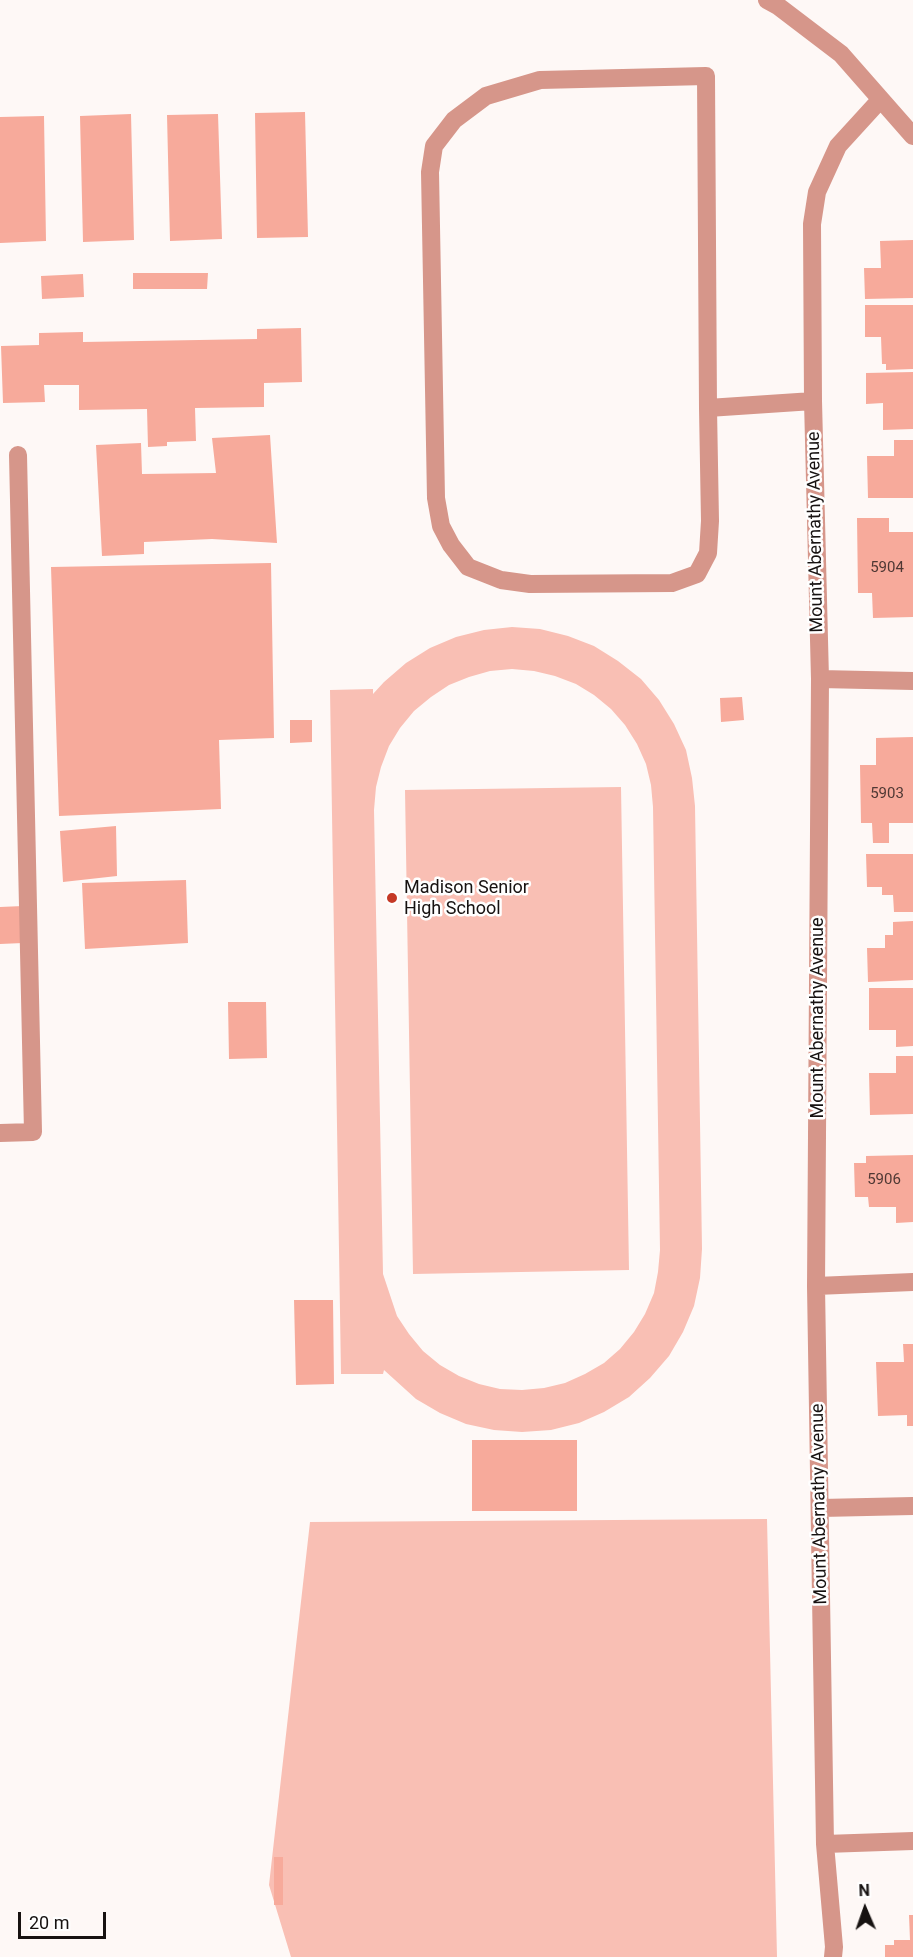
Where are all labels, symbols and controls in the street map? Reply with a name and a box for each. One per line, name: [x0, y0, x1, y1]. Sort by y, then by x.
street label: Mount Abernathy Avenue: [803, 431, 829, 633]
house number: 5904: [870, 559, 904, 577]
house number: 5903: [870, 785, 904, 803]
place label: Madison Senior High School: [404, 877, 529, 920]
marker: Madison Senior High School: [385, 891, 399, 905]
street label: Mount Abernathy Avenue: [807, 917, 829, 1119]
house number: 5906: [867, 1171, 901, 1189]
street label: Mount Abernathy Avenue: [807, 1403, 833, 1605]
north arrow: [835, 1879, 895, 1939]
text: N: [858, 1881, 870, 1900]
scale bar: [21, 1900, 110, 1938]
text: 20 m: [29, 1912, 69, 1933]

